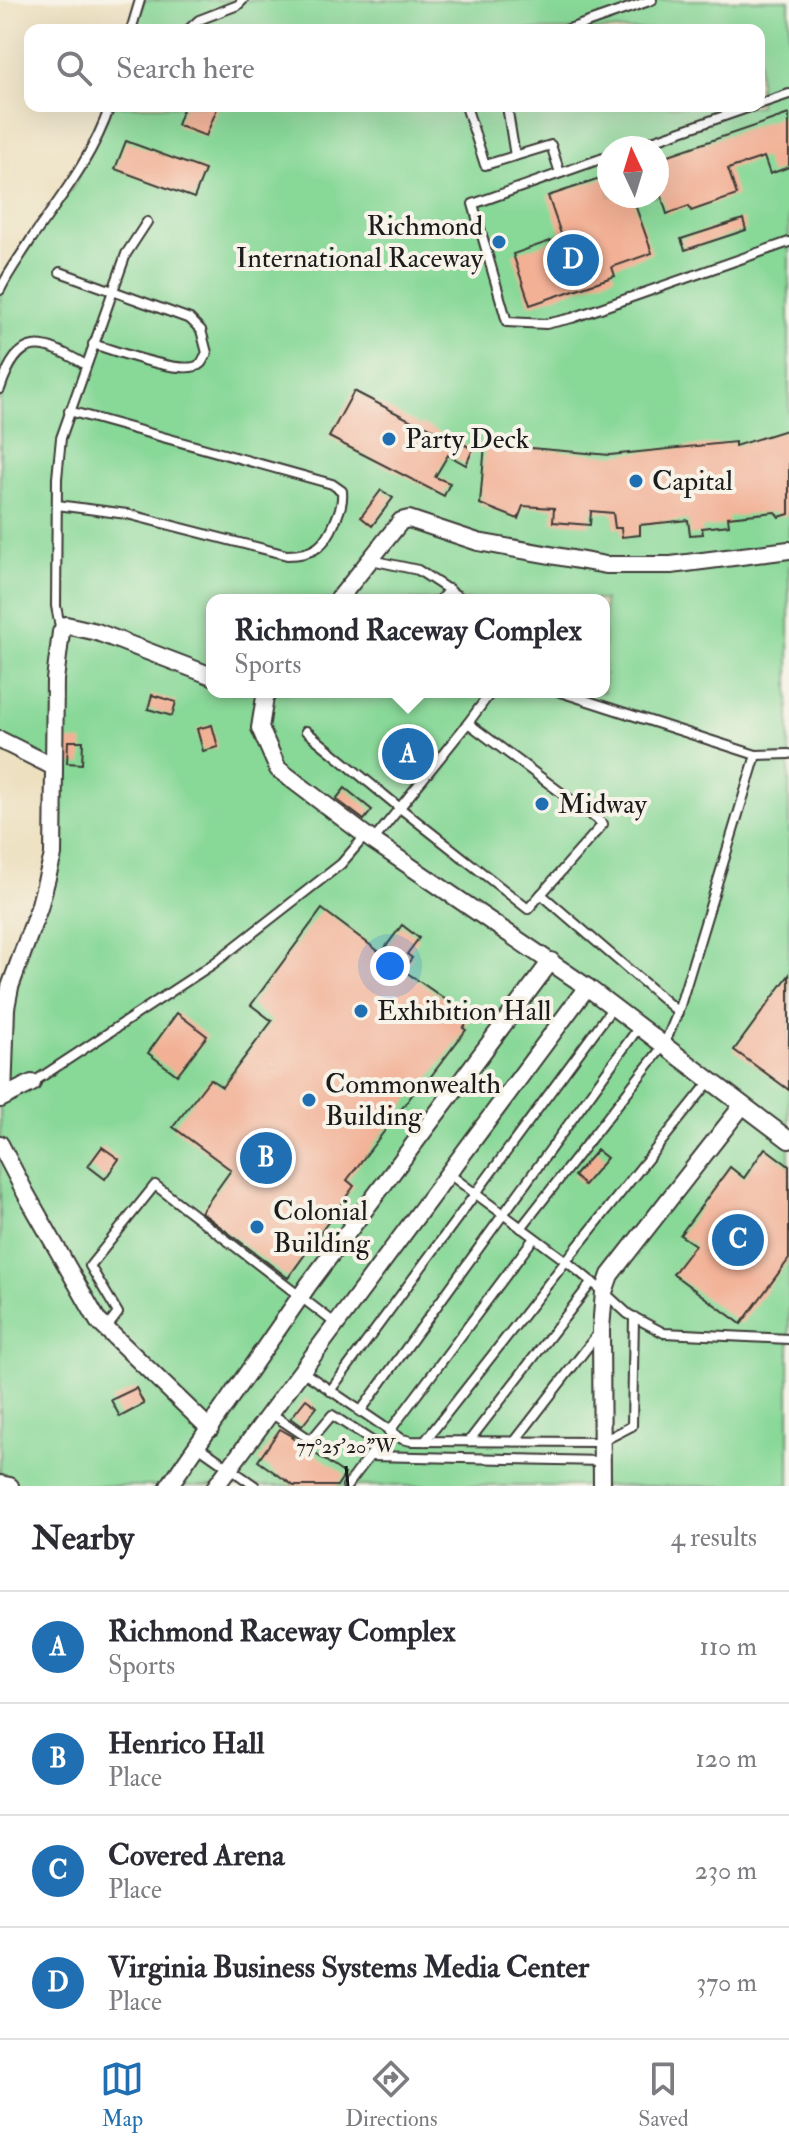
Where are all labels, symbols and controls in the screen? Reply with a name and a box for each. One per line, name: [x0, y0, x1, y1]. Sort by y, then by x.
search box: [24, 24, 765, 112]
icon: search: [52, 46, 96, 90]
text: Search here: [116, 50, 255, 87]
north arrow: [597, 136, 669, 208]
place label: Richmond International Raceway: [236, 209, 484, 276]
pin: D: [547, 230, 599, 290]
marker: Richmond International Raceway: [490, 233, 508, 251]
place label: Party Deck: [405, 422, 530, 457]
marker: Party Deck: [380, 430, 398, 448]
place label: Capital: [652, 464, 733, 499]
marker: Capital: [627, 472, 645, 490]
popup: [206, 594, 610, 698]
text: Richmond Raceway Complex: [234, 612, 582, 649]
text: Sports: [234, 649, 301, 681]
pin: A: [382, 724, 434, 784]
place label: Midway: [558, 787, 647, 822]
marker: Midway: [533, 795, 551, 813]
your location: [370, 946, 410, 986]
place label: Exhibition Hall: [377, 994, 552, 1029]
marker: Exhibition Hall: [352, 1002, 370, 1020]
place label: Commonwealth Building: [325, 1067, 501, 1134]
marker: Commonwealth Building: [300, 1091, 318, 1109]
pin: B: [240, 1128, 292, 1188]
place label: Colonial Building: [273, 1194, 371, 1261]
pin: C: [712, 1210, 764, 1270]
marker: Colonial Building: [248, 1218, 266, 1236]
text: 77°25'20"W: [297, 1434, 396, 1459]
text: Nearby: [32, 1517, 134, 1560]
text: 4 results: [671, 1522, 757, 1554]
text: Richmond Raceway Complex: [108, 1613, 456, 1650]
text: A: [50, 1631, 66, 1663]
text: 110 m: [700, 1631, 757, 1663]
text: Sports: [108, 1650, 175, 1682]
text: Henrico Hall: [108, 1725, 264, 1762]
text: B: [49, 1743, 67, 1775]
text: 120 m: [696, 1743, 757, 1775]
text: Place: [108, 1762, 162, 1794]
text: Covered Arena: [108, 1837, 285, 1874]
text: C: [48, 1855, 68, 1887]
text: 230 m: [695, 1855, 757, 1887]
text: Place: [108, 1874, 162, 1906]
text: Virginia Business Systems Media Center: [108, 1949, 589, 1986]
text: D: [47, 1967, 69, 1999]
text: 370 m: [696, 1967, 757, 1999]
text: Place: [108, 1986, 162, 2018]
tab: Map: [100, 2057, 144, 2133]
tab: Directions: [345, 2057, 438, 2133]
tab: Saved: [638, 2057, 689, 2133]

